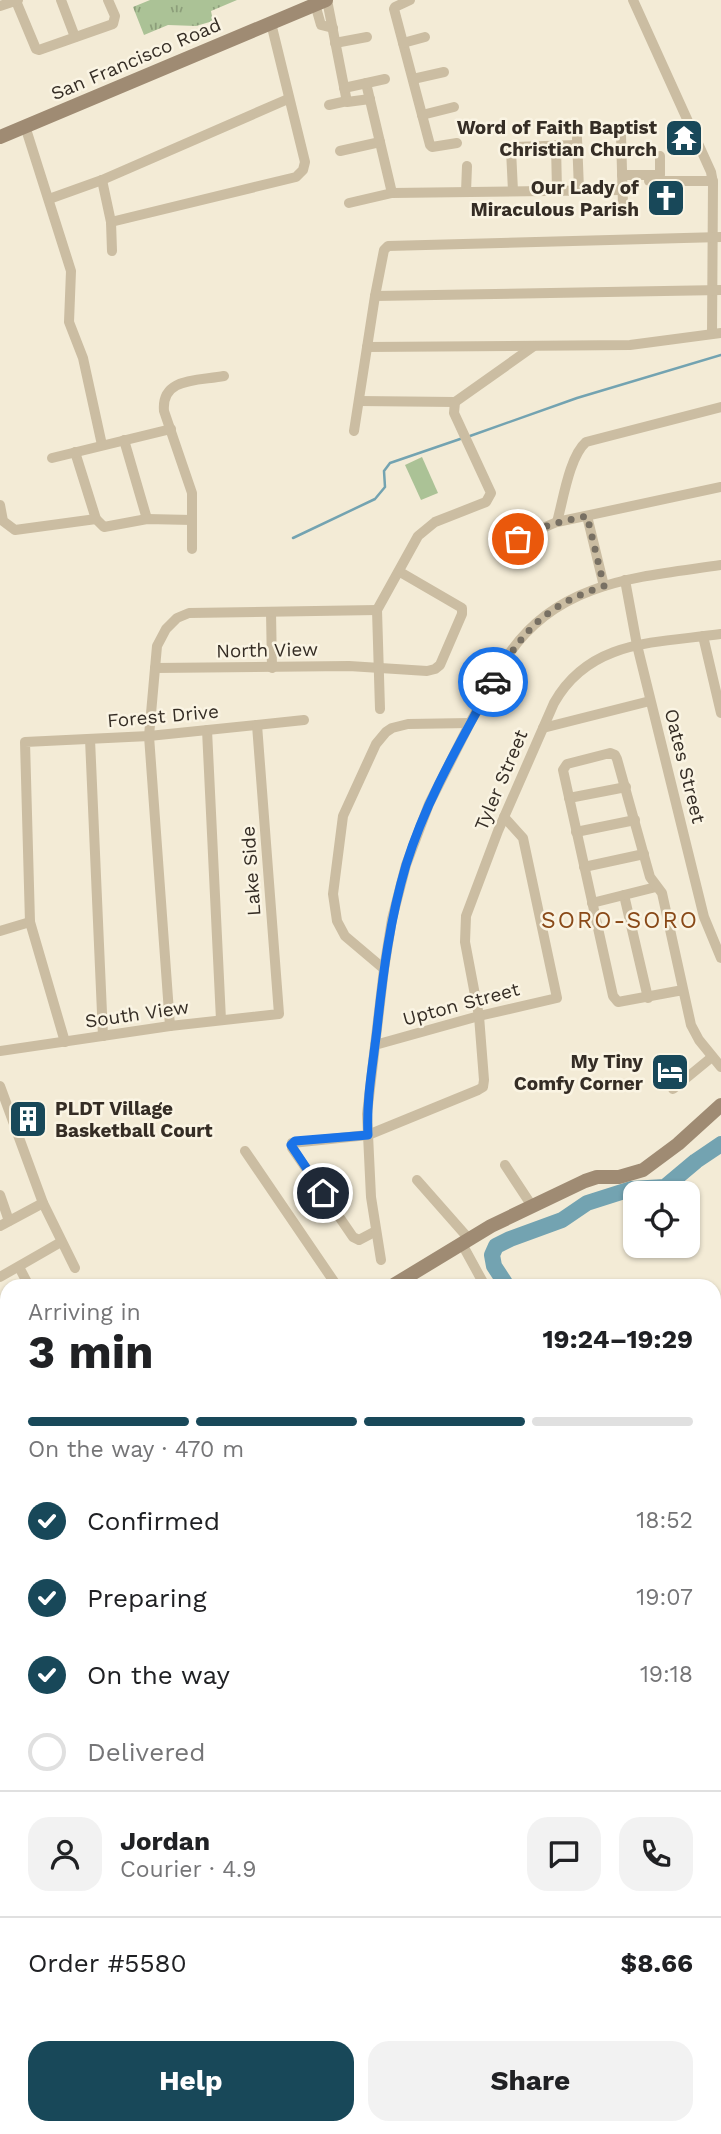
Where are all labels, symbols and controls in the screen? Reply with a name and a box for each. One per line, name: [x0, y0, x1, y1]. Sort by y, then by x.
street label: San Francisco Road: [48, 13, 224, 105]
place label: Word of Faith Baptist Christian Church: [457, 116, 658, 161]
temple icon: Word of Faith Baptist Christian Church: [663, 117, 705, 159]
place label: Our Lady of Miraculous Parish: [470, 176, 639, 221]
church icon: Our Lady of Miraculous Parish: [645, 177, 687, 219]
pin: [488, 509, 548, 569]
icon: bag: [499, 520, 537, 558]
street label: North View: [216, 638, 318, 662]
courier: [458, 647, 528, 717]
icon: car: [474, 663, 512, 701]
street label: Forest Drive: [106, 700, 220, 732]
street label: Oates Street: [660, 706, 710, 826]
street label: Tyler Street: [469, 726, 533, 834]
street label: Lake Side: [236, 825, 266, 917]
district label: SORO-SORO: [541, 907, 699, 934]
street label: Upton Street: [400, 977, 522, 1031]
street label: South View: [83, 995, 191, 1033]
place label: My Tiny Comfy Corner: [514, 1050, 644, 1095]
hotel icon: My Tiny Comfy Corner: [649, 1051, 691, 1093]
place label: PLDT Village Basketball Court: [55, 1097, 213, 1142]
building icon: PLDT Village Basketball Court: [7, 1098, 49, 1140]
pin: [293, 1163, 353, 1223]
icon: home: [304, 1174, 342, 1212]
map controls: [623, 1181, 700, 1258]
button: locate: [623, 1181, 700, 1258]
text: Arriving in: [28, 1299, 141, 1326]
text: 19:24–19:29: [542, 1324, 693, 1354]
text: 3 min: [28, 1325, 154, 1379]
text: On the way · 470 m: [28, 1436, 244, 1463]
icon: check: [28, 1502, 66, 1540]
text: Confirmed: [87, 1506, 220, 1536]
text: 18:52: [636, 1507, 693, 1534]
icon: check: [28, 1579, 66, 1617]
text: Preparing: [87, 1583, 207, 1613]
text: 19:07: [636, 1584, 693, 1611]
icon: check: [28, 1656, 66, 1694]
text: On the way: [87, 1660, 230, 1690]
text: 19:18: [640, 1661, 693, 1688]
text: Delivered: [87, 1737, 206, 1767]
button: person: [28, 1817, 102, 1891]
button: chat: [527, 1817, 601, 1891]
button: phone: [619, 1817, 693, 1891]
text: Jordan: [120, 1826, 210, 1856]
text: Courier · 4.9: [120, 1856, 256, 1883]
text: Order #5580: [28, 1948, 187, 1978]
text: $8.66: [621, 1948, 693, 1978]
button: Help: [28, 2041, 354, 2121]
button: Share: [368, 2041, 693, 2121]

